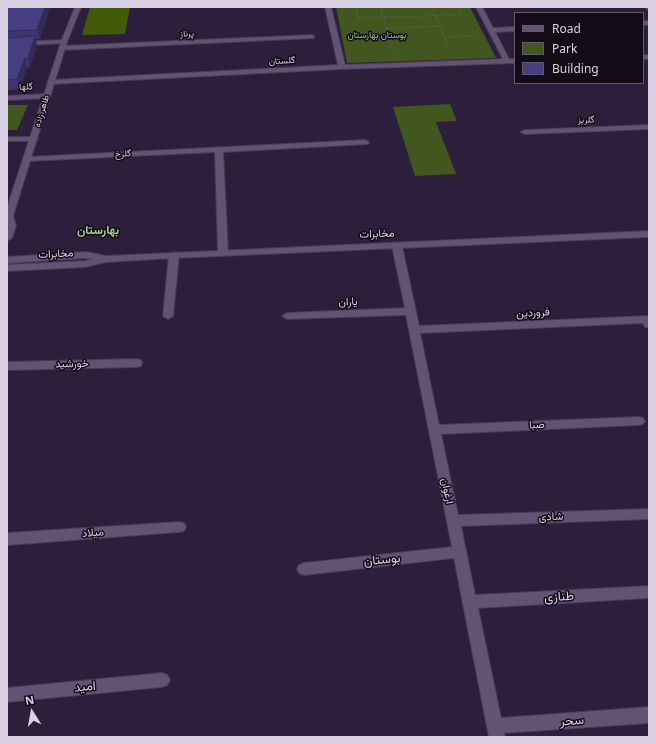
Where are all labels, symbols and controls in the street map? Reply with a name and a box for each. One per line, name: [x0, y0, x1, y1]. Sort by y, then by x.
legend: [514, 12, 644, 84]
text: Road: [552, 20, 581, 37]
street label: پرناز: [180, 28, 194, 40]
park label: بوستان بهارستان: [348, 30, 406, 40]
text: Park: [552, 40, 577, 57]
street label: گلستان: [269, 55, 295, 67]
text: Building: [552, 60, 599, 77]
street label: گلها: [19, 81, 33, 93]
street label: طاهر زاده: [32, 93, 52, 129]
street label: گلریز: [577, 114, 595, 126]
street label: گلرخ: [115, 148, 131, 160]
district label: بهارستان: [77, 224, 119, 238]
street label: مخابرات: [359, 227, 395, 241]
street label: مخابرات: [38, 246, 74, 262]
street label: یاران: [338, 295, 358, 309]
street label: فروردین: [516, 306, 550, 320]
street label: خورشید: [55, 357, 89, 371]
street label: صبا: [529, 418, 545, 432]
street label: ارغوان: [438, 477, 456, 505]
street label: شادی: [538, 510, 564, 524]
street label: میلاد: [82, 526, 104, 540]
street label: بوستان: [363, 550, 401, 570]
street label: طنازی: [544, 588, 574, 606]
street label: امید: [74, 678, 96, 696]
north arrow: [12, 692, 52, 732]
text: N: [24, 692, 35, 708]
street label: سحر: [559, 712, 585, 730]

